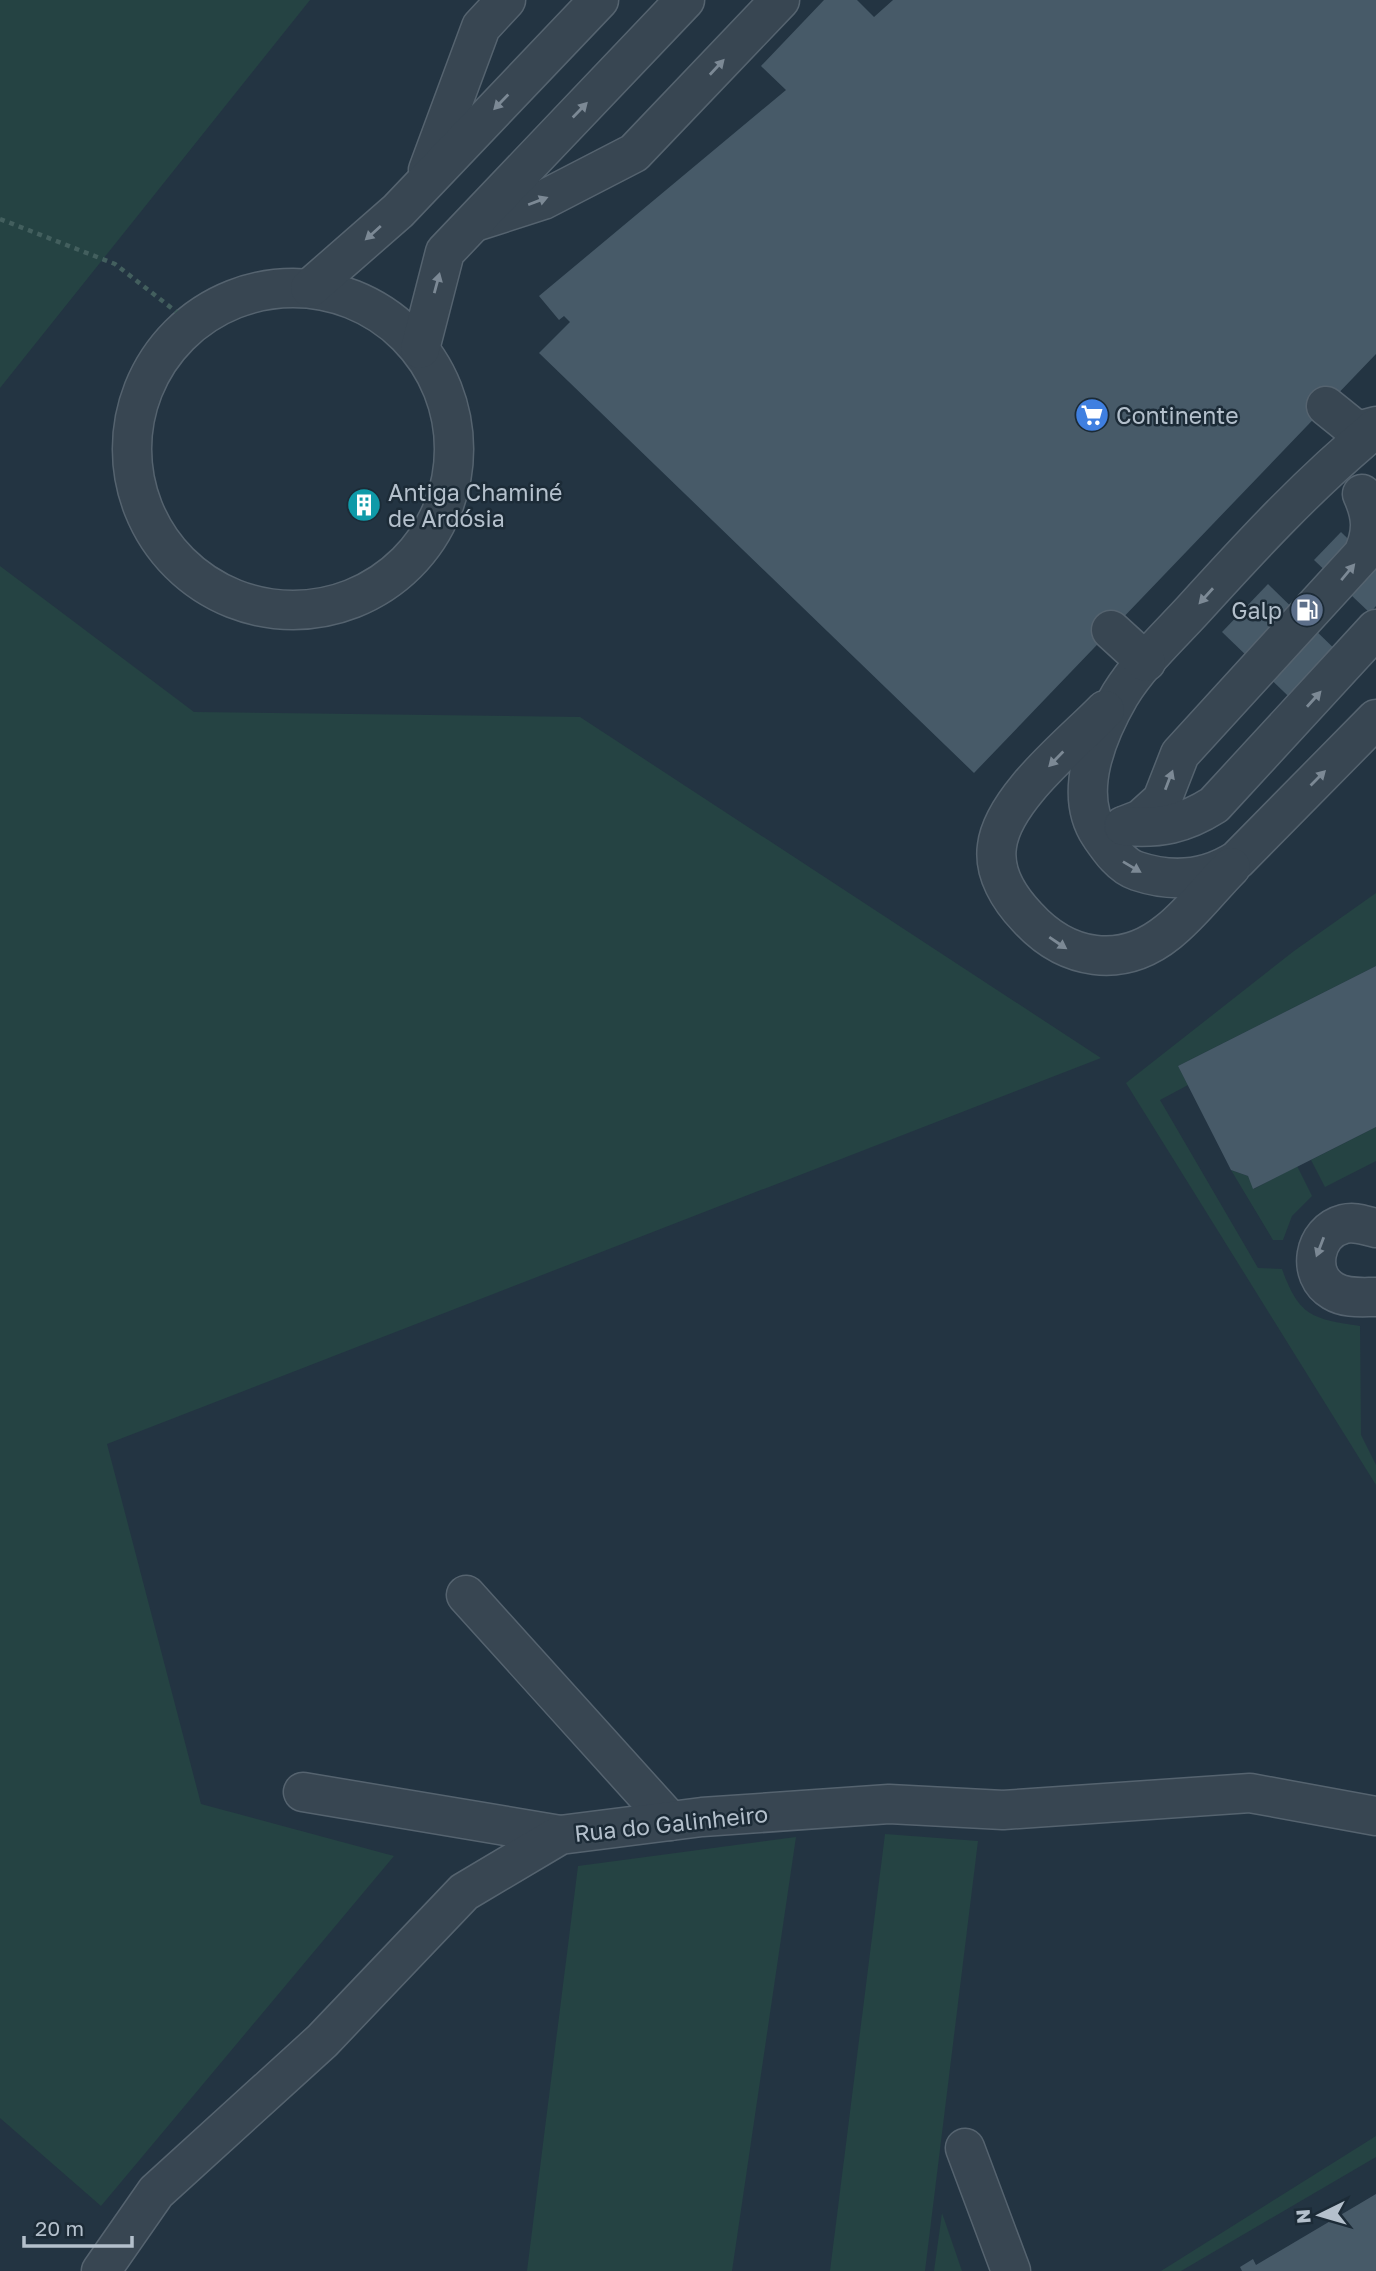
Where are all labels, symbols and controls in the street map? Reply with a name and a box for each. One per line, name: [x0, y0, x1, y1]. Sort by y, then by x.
one-way arrow: [708, 58, 725, 75]
one-way arrow: [493, 94, 510, 111]
one-way arrow: [571, 102, 587, 119]
one-way arrow: [527, 195, 548, 206]
one-way arrow: [365, 224, 382, 240]
one-way arrow: [432, 272, 443, 294]
supermarket icon: Continente: [1073, 396, 1111, 434]
place label: Continente: [1116, 401, 1239, 429]
place label: Antiga Chaminé de Ardósia: [388, 478, 562, 532]
building icon: Antiga Chaminé de Ardósia: [345, 486, 383, 524]
one-way arrow: [1340, 563, 1356, 581]
one-way arrow: [1198, 587, 1214, 604]
fuel station icon: Galp: [1288, 591, 1326, 629]
place label: Galp: [1231, 596, 1282, 624]
one-way arrow: [1306, 690, 1322, 708]
one-way arrow: [1048, 751, 1065, 768]
one-way arrow: [1164, 770, 1175, 791]
one-way arrow: [1310, 770, 1326, 786]
one-way arrow: [1122, 860, 1142, 873]
one-way arrow: [1049, 936, 1068, 949]
one-way arrow: [1315, 1237, 1326, 1258]
street label: Rua do Galinheiro: [573, 1799, 769, 1847]
north arrow: [1285, 2180, 1355, 2250]
scale bar: [24, 2204, 133, 2248]
text: N: [1290, 2208, 1315, 2225]
text: 20 m: [35, 2215, 84, 2241]

